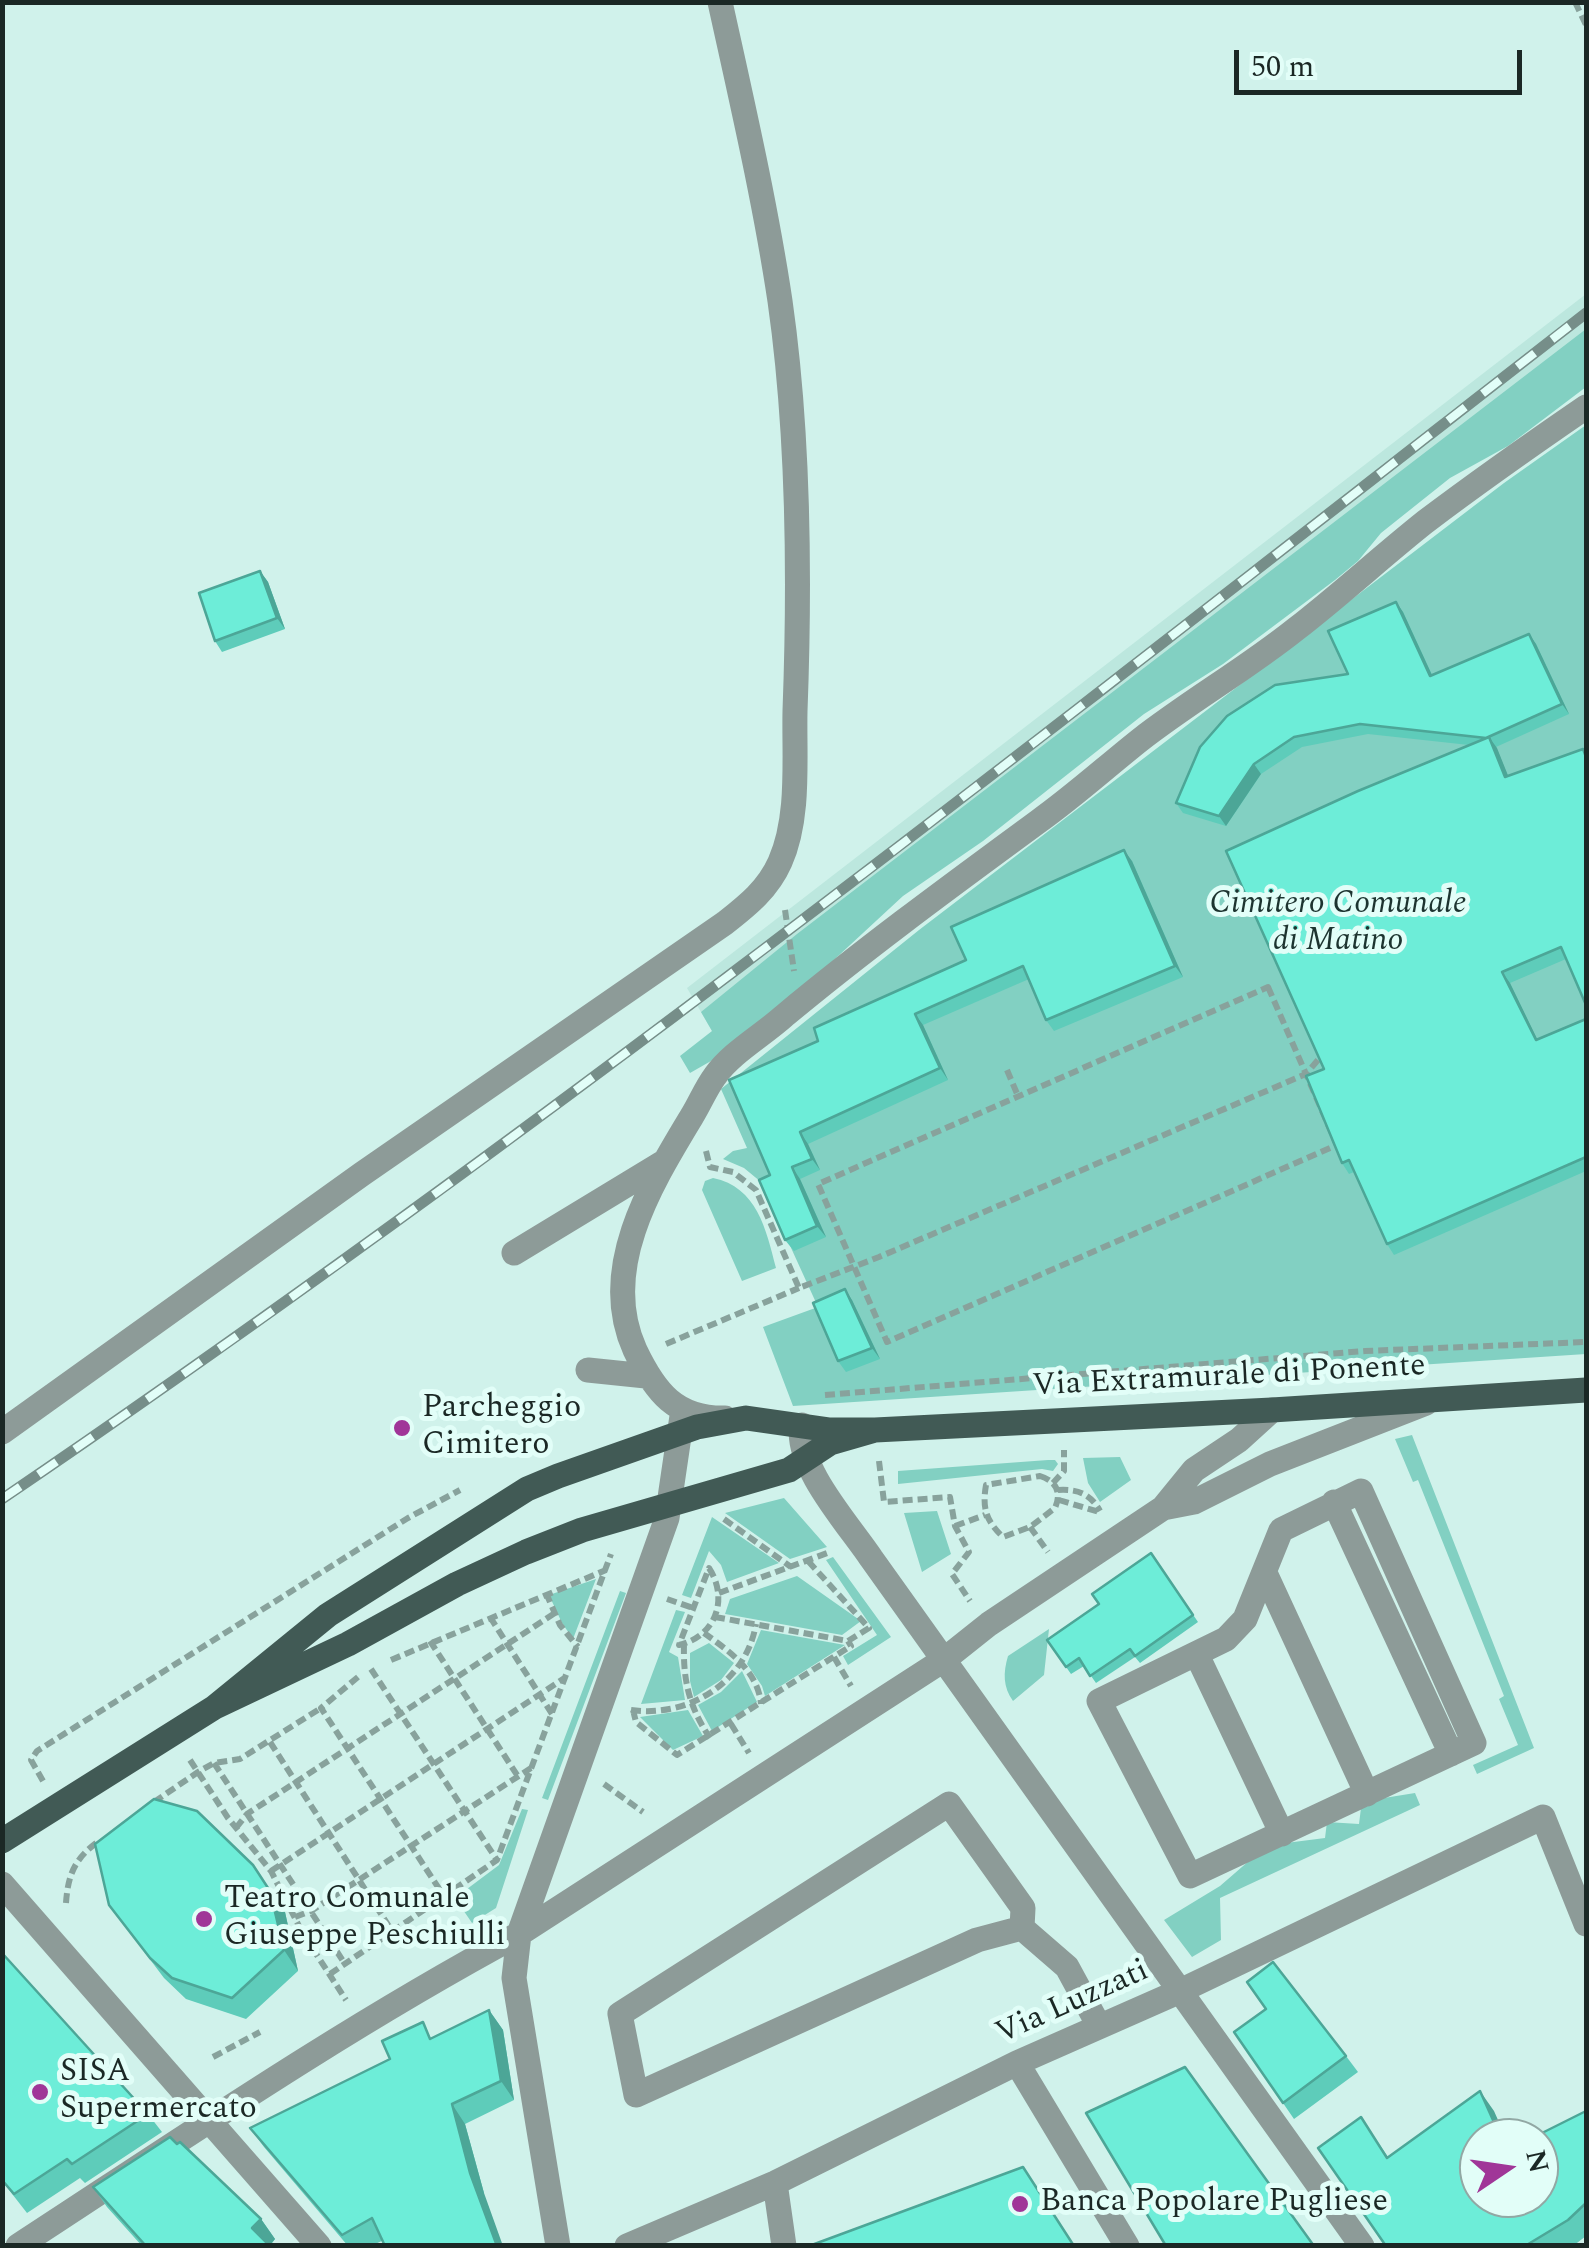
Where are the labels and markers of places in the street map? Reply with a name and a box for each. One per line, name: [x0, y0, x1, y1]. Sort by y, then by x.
place label: Parcheggio Cimitero: [422, 1391, 581, 1466]
marker: Parcheggio Cimitero: [391, 1417, 413, 1439]
place label: Teatro Comunale Giuseppe Peschiulli: [224, 1882, 505, 1957]
marker: Teatro Comunale Giuseppe Peschiulli: [193, 1908, 215, 1930]
place label: SISA Supermercato: [60, 2055, 257, 2130]
marker: SISA Supermercato: [29, 2081, 51, 2103]
place label: Banca Popolare Pugliese: [1040, 2185, 1388, 2223]
marker: Banca Popolare Pugliese: [1009, 2193, 1031, 2215]

